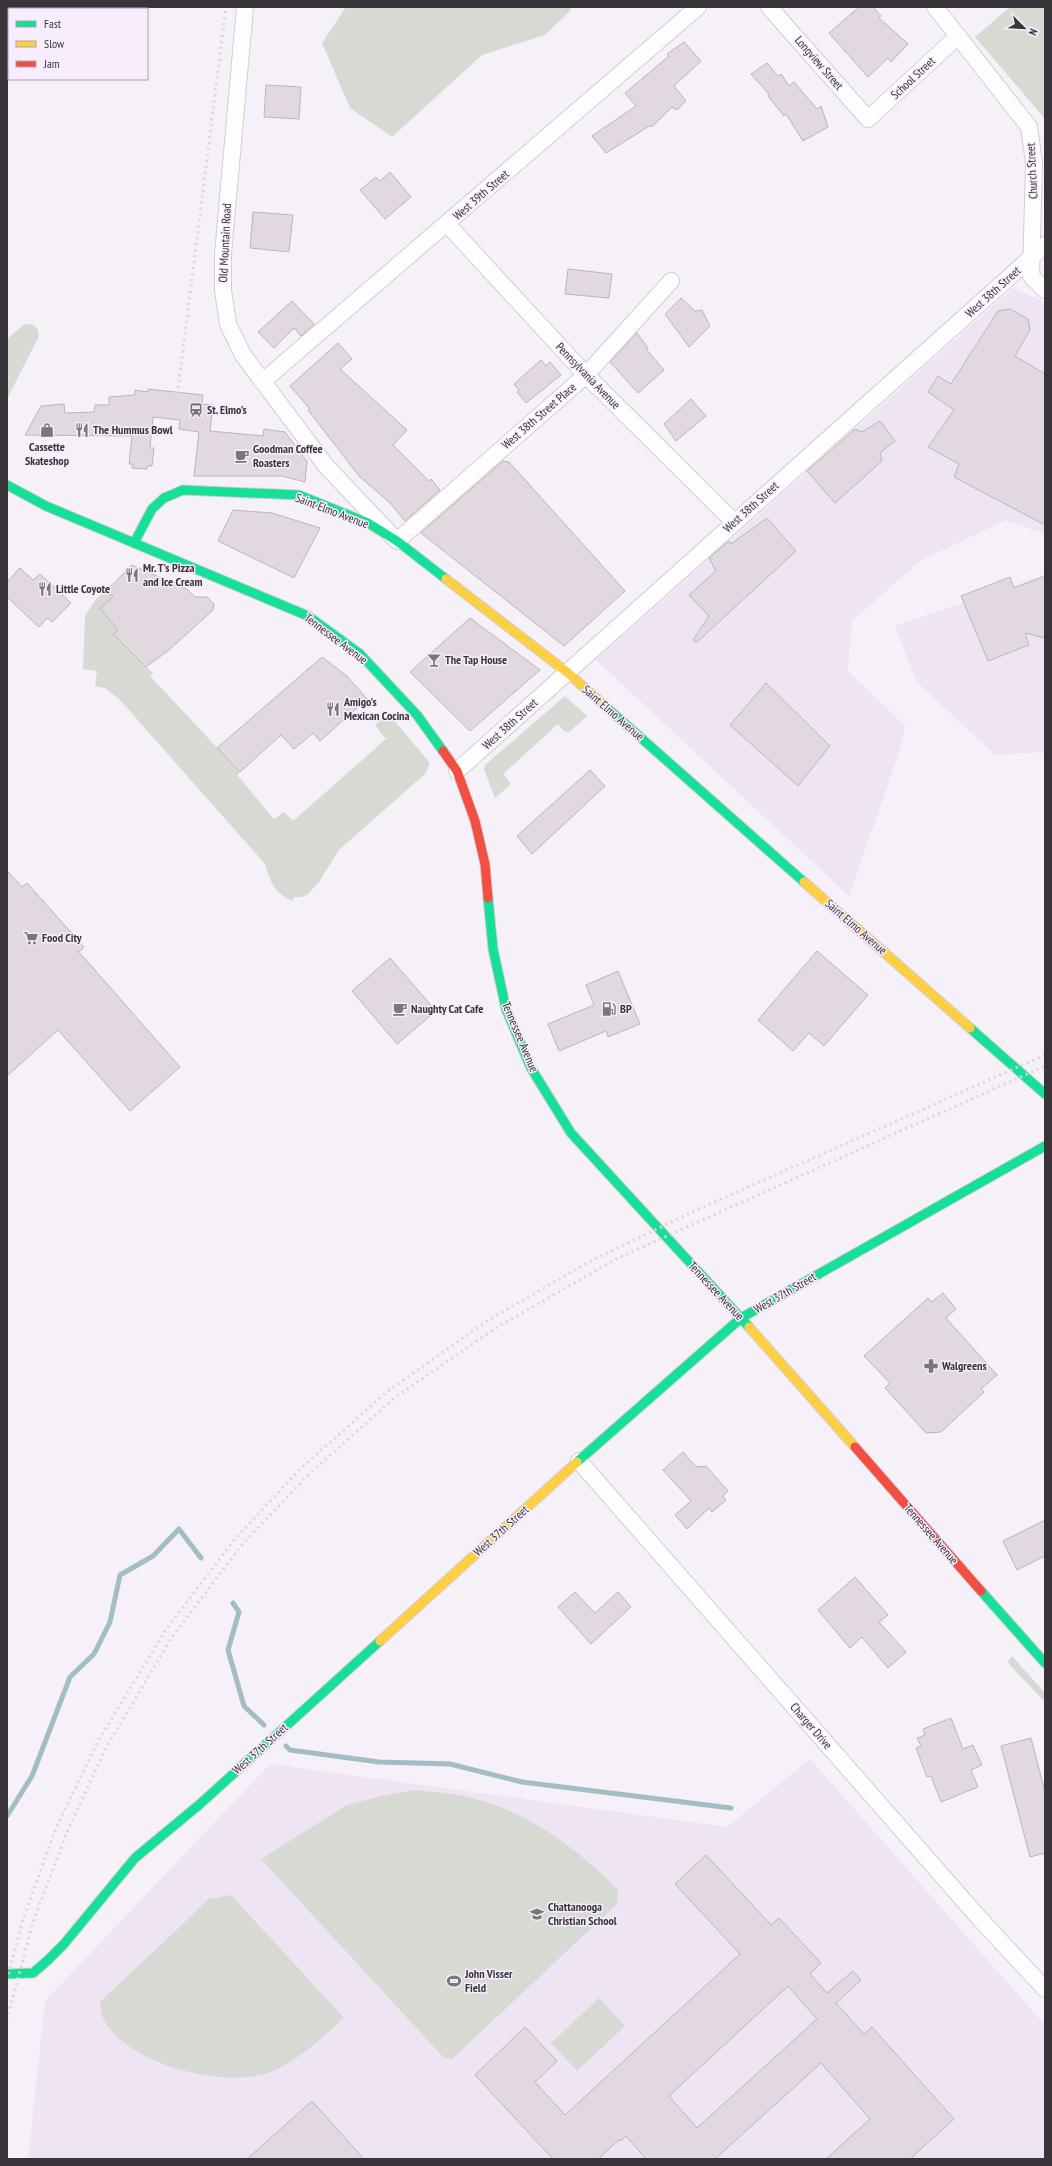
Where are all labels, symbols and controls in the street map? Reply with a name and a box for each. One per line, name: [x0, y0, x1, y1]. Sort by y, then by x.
legend: [8, 8, 148, 80]
north arrow: [1004, 8, 1044, 48]
text: Fast: [44, 16, 62, 31]
text: N: [1026, 27, 1041, 38]
street label: Longview Street: [792, 33, 847, 93]
text: Slow: [44, 36, 65, 51]
street label: School Street: [887, 53, 938, 102]
text: Jam: [43, 56, 60, 71]
street label: Church Street: [1023, 142, 1040, 199]
street label: West 39th Street: [450, 166, 512, 223]
street label: Old Mountain Road: [215, 203, 234, 283]
street label: West 38th Street: [962, 262, 1024, 320]
street label: Pennsylvania Avenue: [553, 339, 624, 412]
street label: West 38th Street Place: [498, 379, 579, 452]
station icon: St. Elmo's: [188, 402, 204, 418]
place label: St. Elmo's: [207, 402, 247, 417]
shop icon: Cassette Skateshop: [39, 422, 55, 438]
restaurant icon: The Hummus Bowl: [74, 422, 90, 438]
place label: The Hummus Bowl: [93, 422, 173, 437]
place label: Cassette Skateshop: [25, 439, 70, 468]
place label: Goodman Coffee Roasters: [253, 441, 323, 470]
cafe icon: Goodman Coffee Roasters: [234, 448, 250, 464]
street label: West 38th Street: [720, 477, 782, 535]
street label: Saint Elmo Avenue: [293, 490, 371, 531]
place label: Mr. T's Pizza and Ice Cream: [143, 560, 202, 589]
restaurant icon: Mr. T's Pizza and Ice Cream: [124, 567, 140, 583]
restaurant icon: Little Coyote: [37, 581, 53, 597]
place label: Little Coyote: [56, 581, 110, 596]
street label: Tennessee Avenue: [302, 610, 371, 667]
bar icon: The Tap House: [426, 652, 442, 668]
place label: The Tap House: [445, 652, 507, 667]
street label: Saint Elmo Avenue: [579, 682, 647, 744]
place label: Amigo's Mexican Cocina: [343, 694, 410, 723]
street label: West 38th Street: [479, 694, 541, 752]
restaurant icon: Amigo's Mexican Cocina: [325, 701, 341, 717]
street label: Saint Elmo Avenue: [822, 896, 890, 958]
supermarket icon: Food City: [23, 930, 39, 946]
place label: Food City: [42, 930, 82, 945]
street label: Tennessee Avenue: [499, 999, 542, 1074]
cafe icon: Naughty Cat Cafe: [392, 1001, 408, 1017]
place label: Naughty Cat Cafe: [411, 1001, 483, 1016]
fuel station icon: BP: [601, 1001, 617, 1017]
place label: BP: [620, 1001, 632, 1016]
street label: Tennessee Avenue: [685, 1258, 747, 1323]
street label: West 37th Street: [751, 1268, 819, 1316]
pharmacy icon: Walgreens: [923, 1358, 939, 1374]
place label: Walgreens: [941, 1358, 987, 1373]
street label: Tennessee Avenue: [901, 1500, 962, 1567]
street label: West 37th Street: [470, 1501, 532, 1559]
street label: Charger Drive: [787, 1699, 836, 1752]
street label: West 37th Street: [229, 1719, 291, 1777]
place label: Chattanooga Christian School: [548, 1899, 617, 1928]
school or university icon: Chattanooga Christian School: [529, 1906, 545, 1922]
place label: John Visser Field: [464, 1966, 513, 1995]
sports icon: John Visser Field: [446, 1973, 462, 1989]

